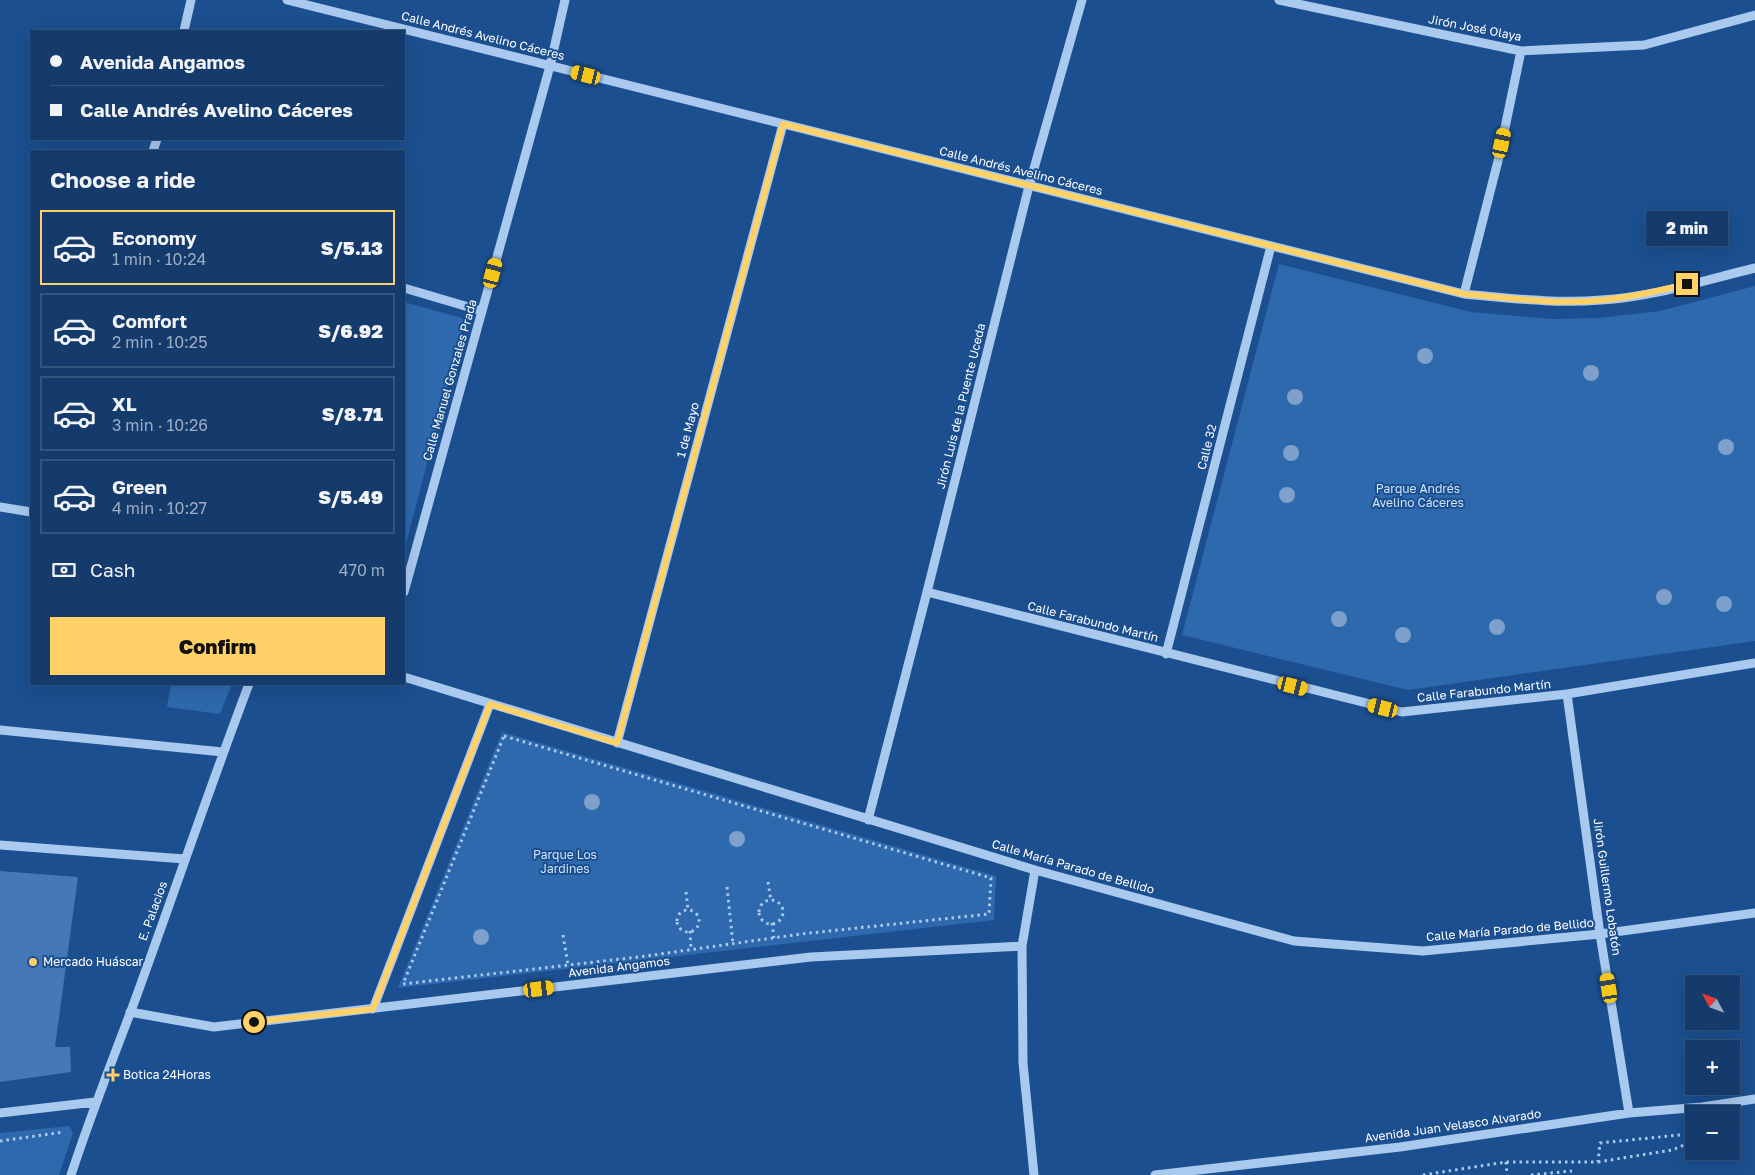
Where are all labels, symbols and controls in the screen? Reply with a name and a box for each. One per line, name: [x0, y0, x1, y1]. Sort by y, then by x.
street label: Calle Andrés Avelino Cáceres: [400, 8, 566, 63]
street label: Jirón José Olaya: [1427, 11, 1523, 44]
text: Avenida Angamos: [80, 50, 245, 73]
car: [569, 64, 602, 86]
text: Calle Andrés Avelino Cáceres: [80, 98, 353, 121]
car: [1491, 127, 1512, 159]
street label: Calle Andrés Avelino Cáceres: [938, 143, 1104, 198]
text: Choose a ride: [50, 166, 196, 193]
callout: 2 min: [1646, 212, 1728, 246]
text: 2 min: [1666, 218, 1708, 238]
icon: car: [52, 225, 97, 270]
text: Economy: [112, 226, 197, 249]
text: S/5.13: [321, 236, 383, 259]
text: 1 min · 10:24: [112, 249, 206, 269]
car: [481, 257, 504, 289]
route end: [1676, 273, 1698, 295]
street label: Calle Manuel Gonzales Prada: [419, 297, 480, 462]
icon: car: [52, 308, 97, 353]
text: Comfort: [112, 309, 187, 332]
text: S/6.92: [318, 319, 383, 342]
street label: Jirón Luis de la Puente Uceda: [933, 322, 988, 490]
text: 2 min · 10:25: [112, 332, 207, 352]
icon: car: [52, 391, 97, 436]
text: XL: [112, 392, 137, 415]
street label: 1 de Mayo: [673, 401, 702, 459]
text: S/8.71: [322, 402, 383, 425]
text: 3 min · 10:26: [112, 415, 208, 435]
street label: Calle 32: [1194, 423, 1219, 471]
icon: car: [52, 474, 97, 519]
text: Green: [112, 475, 167, 498]
park label: Parque Andrés Avelino Cáceres: [1372, 481, 1464, 510]
text: S/5.49: [318, 485, 383, 508]
text: 4 min · 10:27: [112, 498, 207, 518]
icon: cash: [50, 556, 78, 584]
text: Cash: [90, 558, 135, 581]
text: 470 m: [339, 560, 385, 580]
street label: Calle Farabundo Martín: [1026, 598, 1160, 645]
button: Confirm: [50, 617, 385, 675]
car: [1276, 675, 1309, 697]
street label: Calle Farabundo Martín: [1416, 676, 1552, 705]
car: [1366, 697, 1399, 719]
street label: Jirón Guillermo Lobatón: [1590, 817, 1625, 956]
street label: Calle María Parado de Bellido: [990, 836, 1156, 897]
park label: Parque Los Jardines: [533, 847, 597, 876]
street label: E. Palacios: [135, 879, 170, 943]
street label: Calle María Parado de Bellido: [1425, 915, 1595, 944]
street label: Avenida Angamos: [567, 953, 671, 980]
place label: Mercado Huáscar: [43, 954, 144, 969]
marker: Mercado Huáscar: [27, 956, 39, 968]
car: [1599, 972, 1618, 1004]
north arrow: [1685, 975, 1740, 1030]
map controls: [1685, 975, 1740, 1160]
car: [523, 980, 554, 998]
route start: [243, 1011, 265, 1033]
button: +: [1685, 1040, 1740, 1095]
place label: Botica 24Horas: [123, 1067, 211, 1082]
marker: Botica 24Horas: [107, 1069, 119, 1081]
button: −: [1685, 1105, 1740, 1160]
street label: Avenida Juan Velasco Alvarado: [1364, 1106, 1542, 1145]

